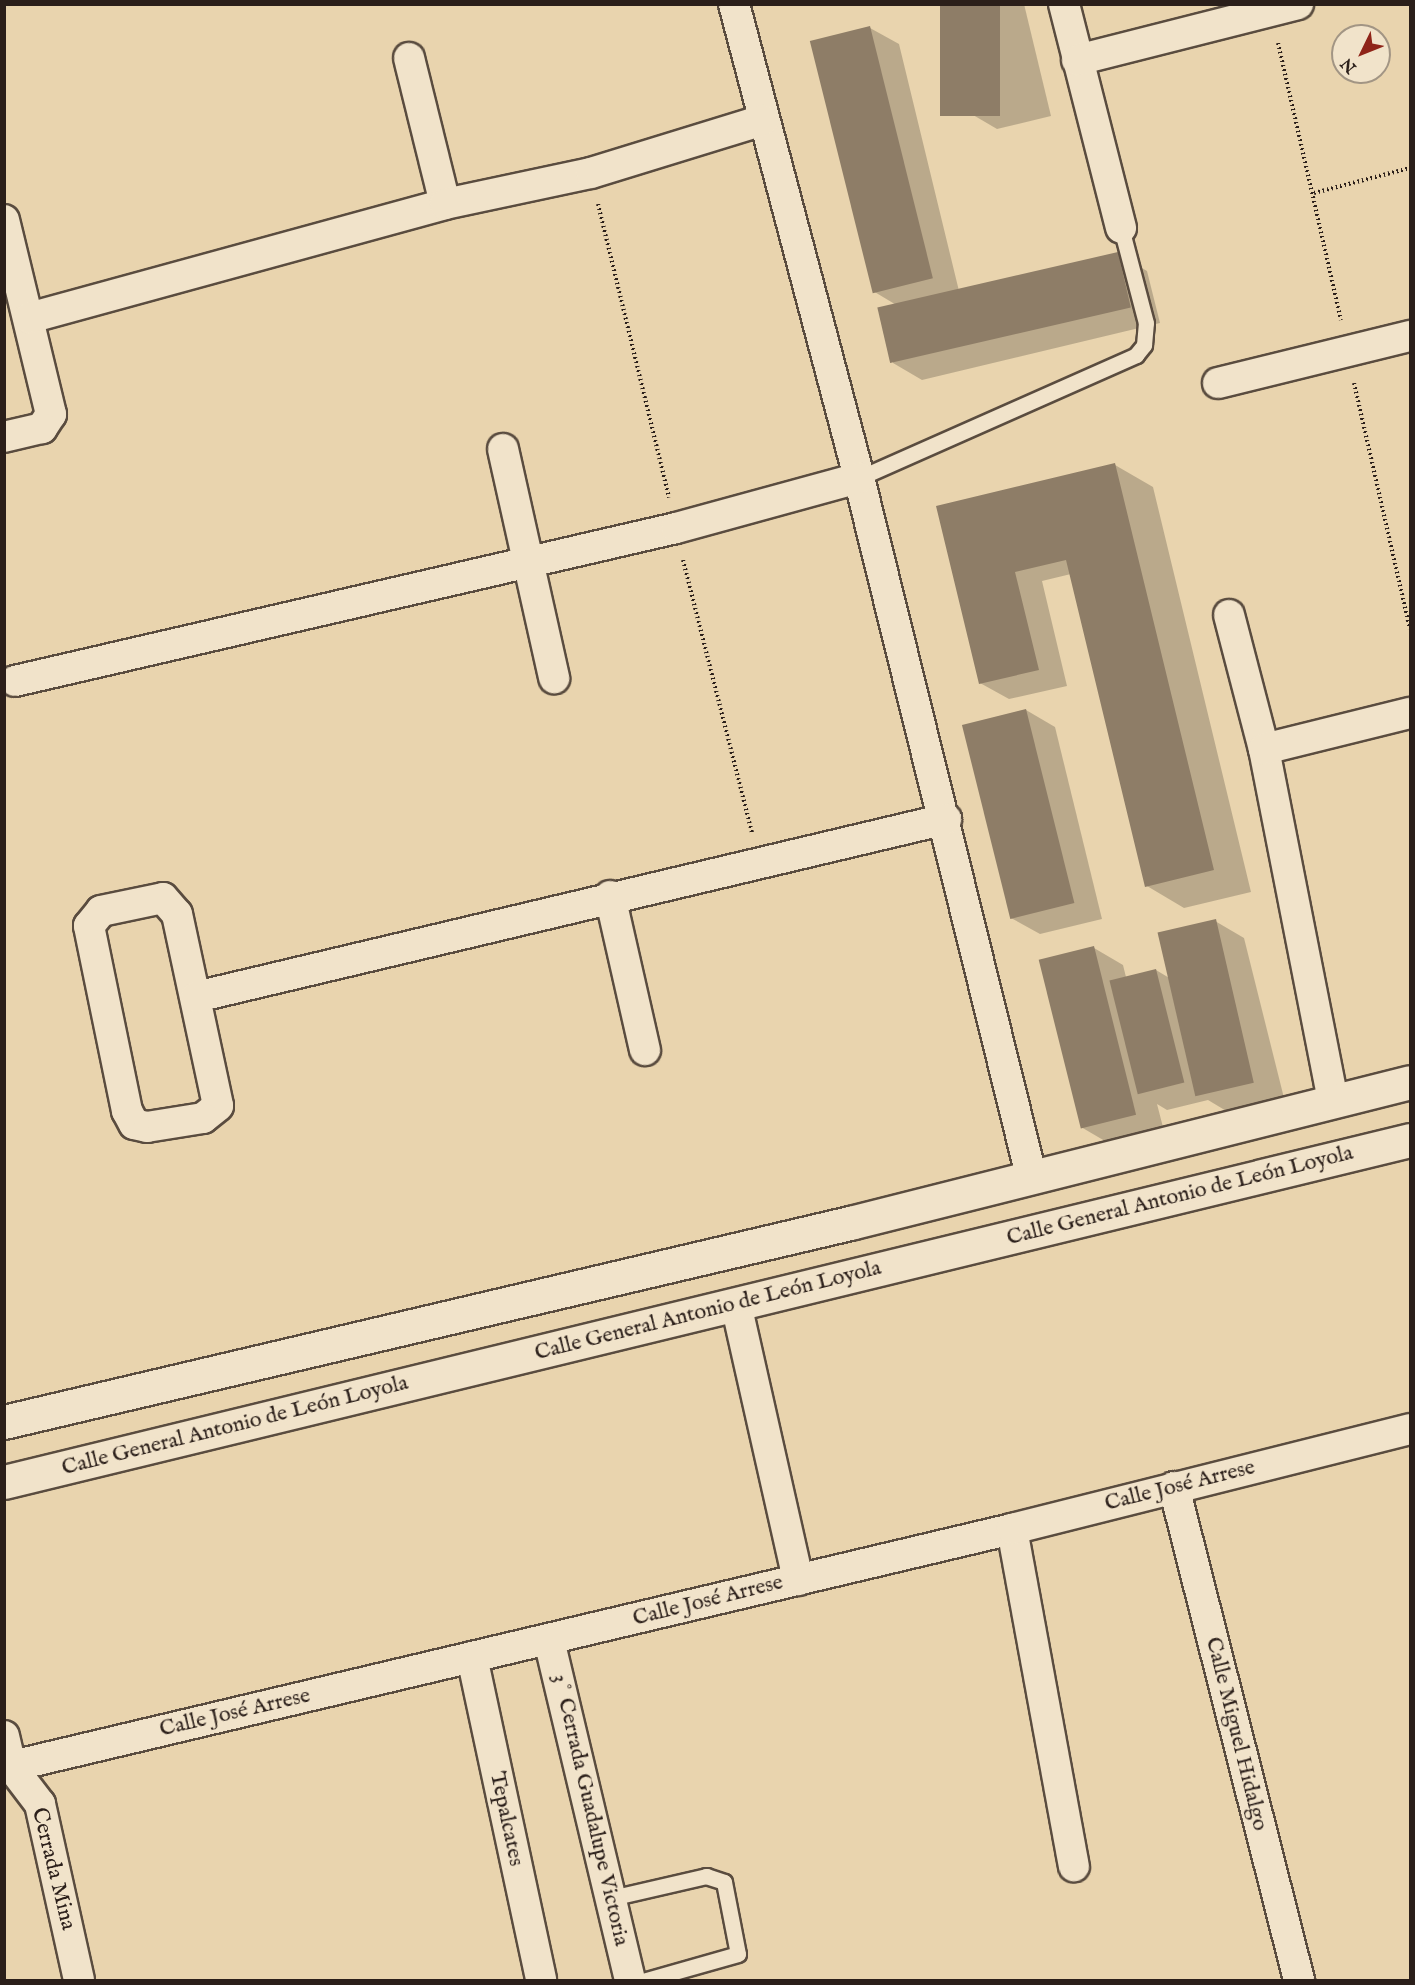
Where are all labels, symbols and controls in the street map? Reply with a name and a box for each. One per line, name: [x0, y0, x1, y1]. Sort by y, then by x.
north arrow: [1331, 24, 1391, 84]
text: N: [1337, 53, 1361, 77]
street label: Calle General Antonio de León Loyola: [1004, 1140, 1356, 1252]
street label: Calle General Antonio de León Loyola: [532, 1255, 884, 1367]
street label: Calle General Antonio de León Loyola: [59, 1370, 411, 1482]
street label: Calle José Arrese: [1102, 1455, 1258, 1517]
street label: Calle José Arrese: [630, 1570, 786, 1632]
street label: Calle Miguel Hidalgo: [1199, 1634, 1273, 1834]
street label: 3˚ Cerrada Guadalupe Victoria: [546, 1671, 634, 1949]
street label: Calle José Arrese: [157, 1683, 313, 1743]
street label: Tepalcates: [483, 1769, 529, 1869]
street label: Cerrada Mina: [25, 1805, 81, 1933]

